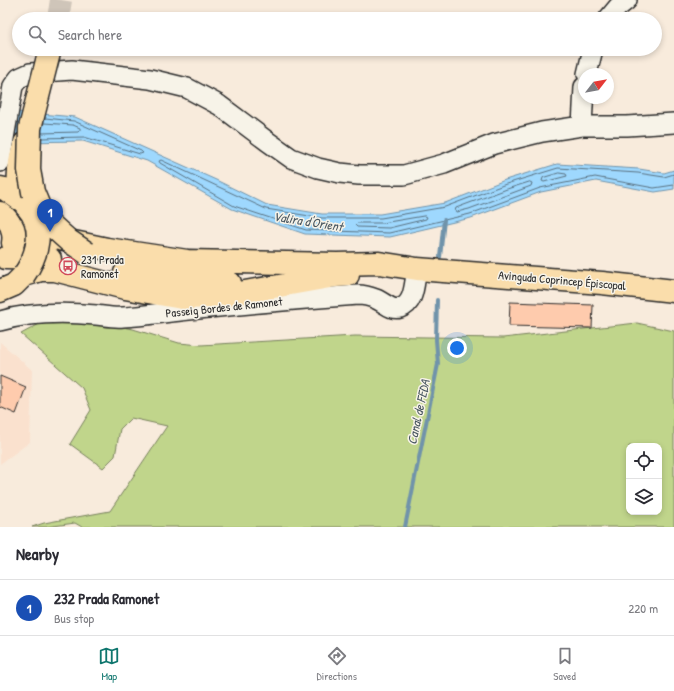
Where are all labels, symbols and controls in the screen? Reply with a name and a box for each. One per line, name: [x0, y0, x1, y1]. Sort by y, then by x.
search box: [12, 12, 662, 56]
icon: search: [26, 23, 48, 45]
text: Search here: [58, 24, 122, 45]
north arrow: [578, 68, 614, 104]
pin: 1: [37, 199, 63, 232]
water label: Valira d'Orient: [272, 207, 346, 236]
place label: 231 Prada Ramonet: [81, 251, 124, 282]
bus stop icon: 231 Prada Ramonet: [58, 256, 78, 276]
street label: Avinguda Coprincep Épiscopal: [498, 266, 627, 294]
street label: Passeig Bordes de Ramonet: [165, 292, 284, 322]
your location: [447, 338, 467, 358]
water label: Canal de FEDA: [402, 377, 434, 446]
map controls: [626, 443, 662, 515]
button: locate: [626, 443, 662, 479]
button: layers: [626, 479, 662, 515]
text: Nearby: [16, 542, 59, 565]
text: 232 Prada Ramonet: [54, 588, 159, 609]
text: 1: [27, 599, 31, 617]
text: 220 m: [628, 599, 658, 617]
text: Bus stop: [54, 609, 94, 627]
tab: Map: [98, 645, 120, 683]
tab: Directions: [317, 645, 357, 683]
tab: Saved: [553, 645, 576, 683]

